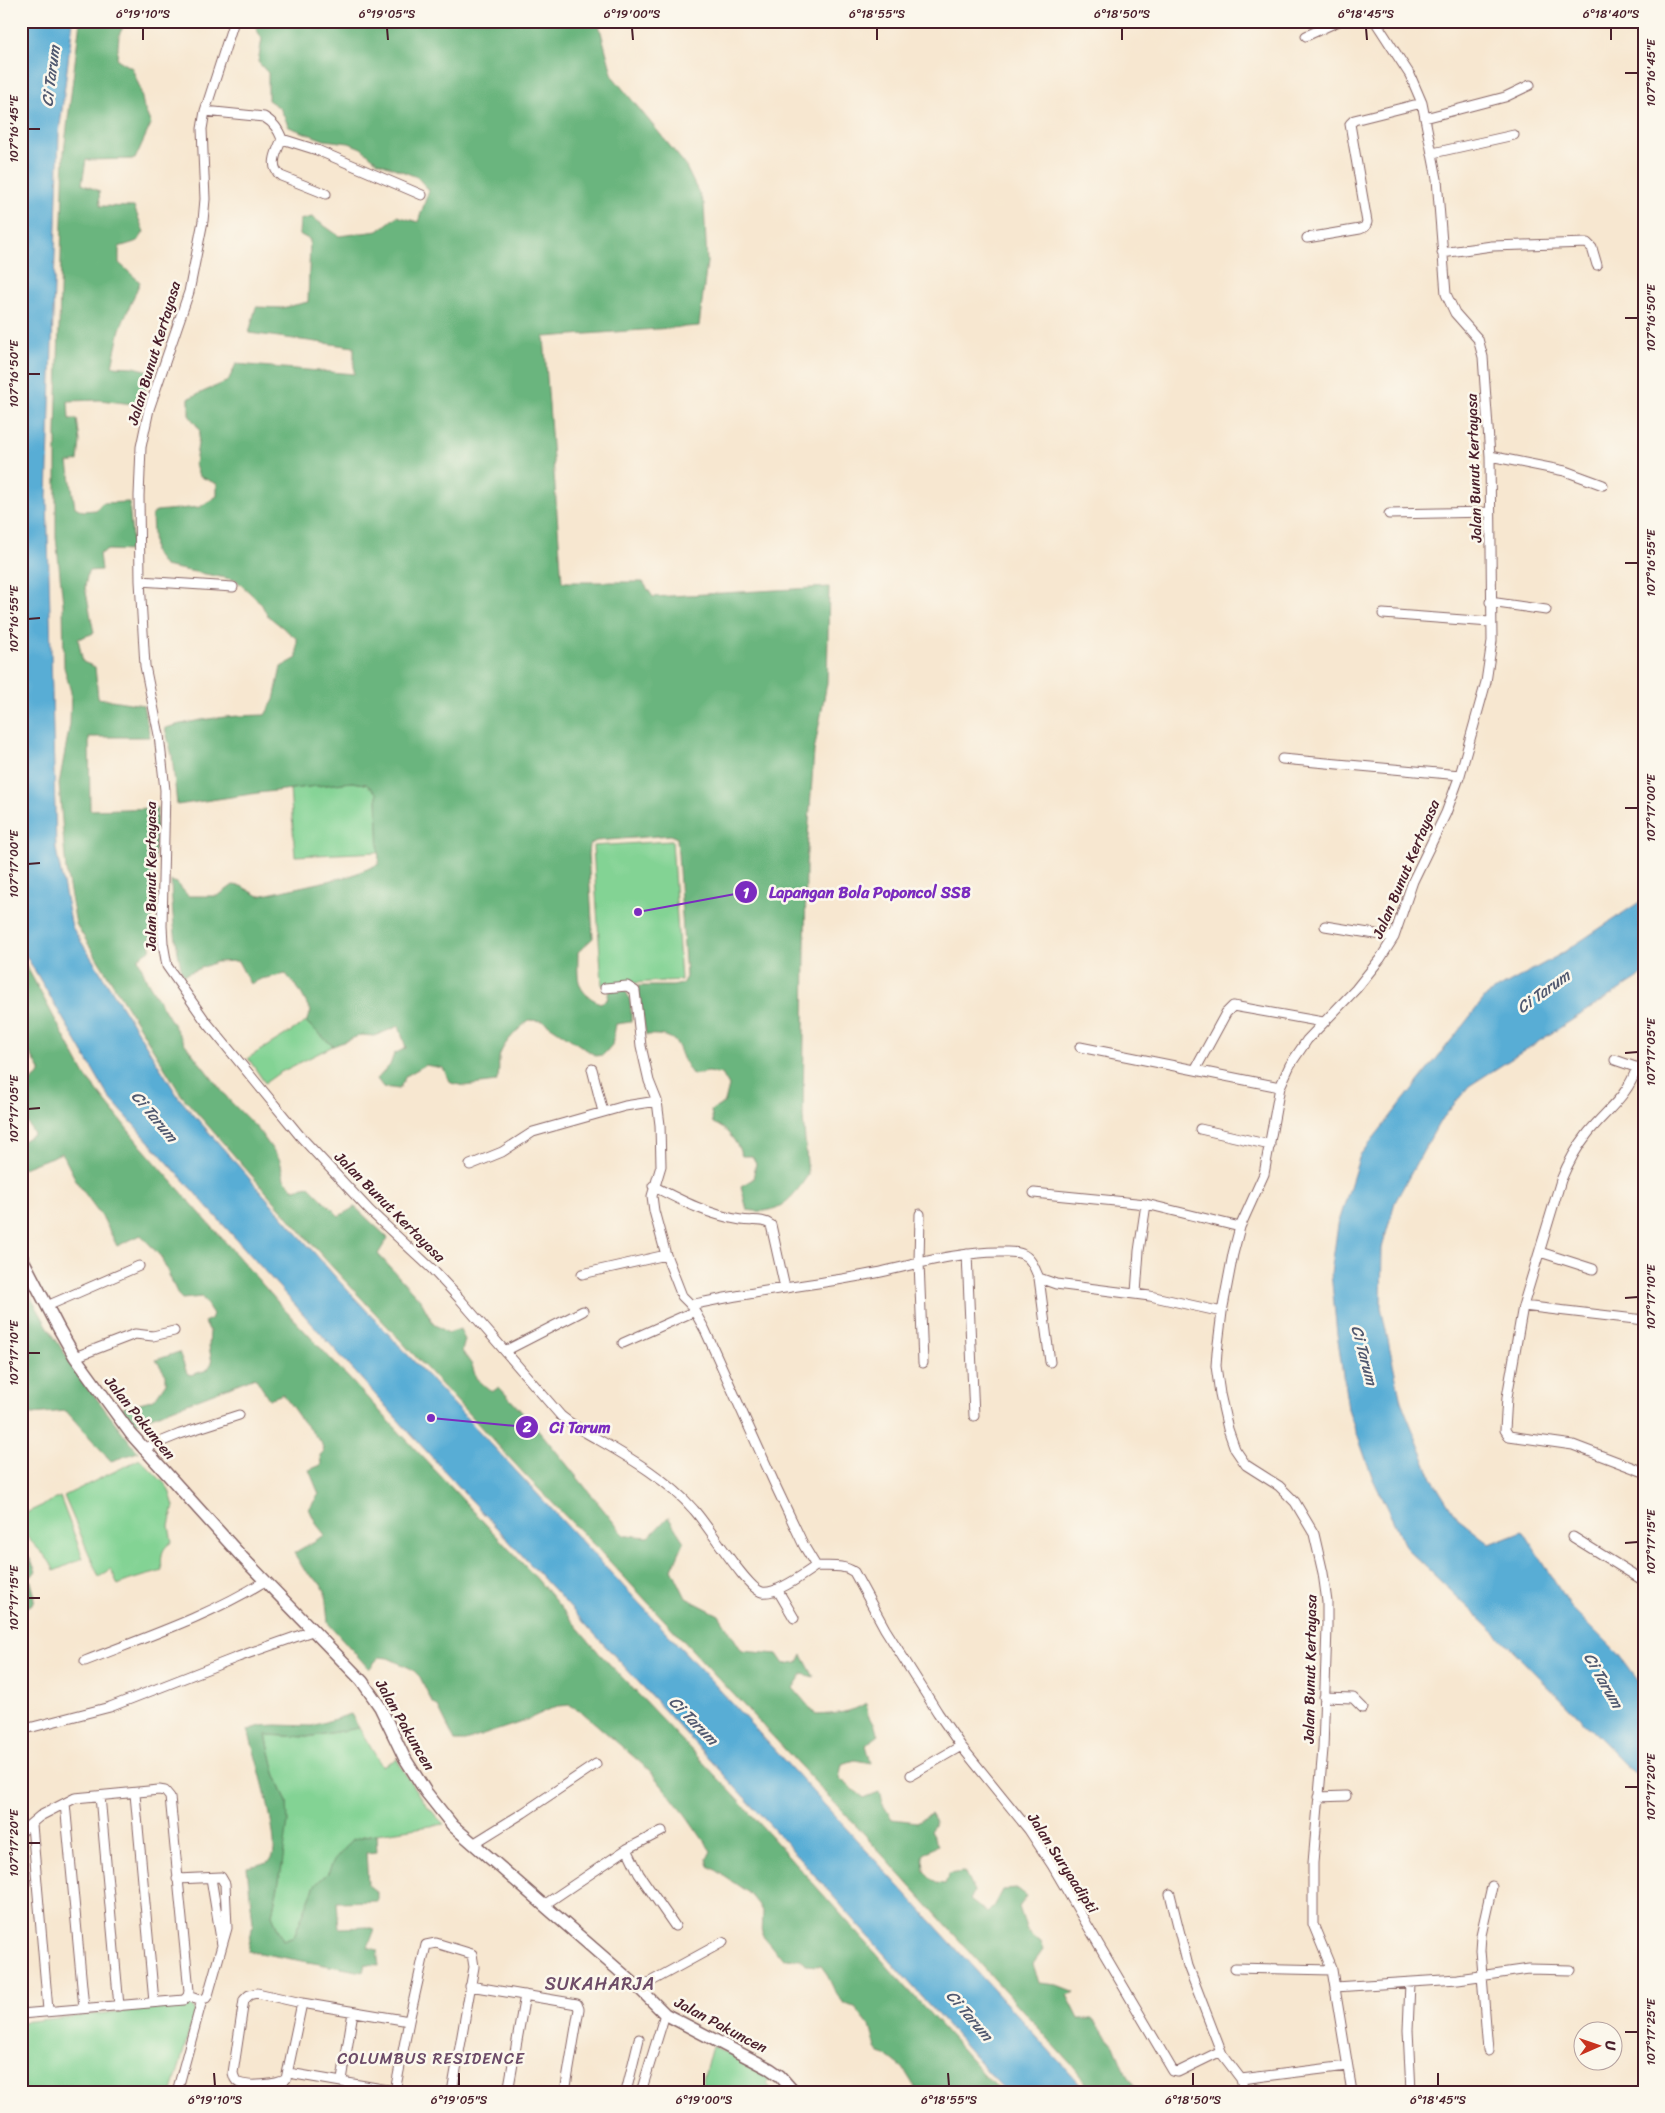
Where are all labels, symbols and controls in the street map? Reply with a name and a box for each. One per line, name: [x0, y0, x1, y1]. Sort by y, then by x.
text: 6°19'10"S: [116, 3, 171, 25]
text: 6°19'05"S: [359, 3, 416, 25]
text: 6°19'00"S: [604, 3, 661, 25]
text: 6°18'55"S: [849, 3, 905, 25]
text: 6°18'50"S: [1094, 3, 1151, 25]
text: 6°18'45"S: [1338, 3, 1395, 25]
text: 6°18'40"S: [1583, 3, 1640, 25]
text: 107°16'45"E: [1640, 38, 1662, 107]
water label: Ci Tarum: [32, 42, 69, 108]
text: 107°16'45"E: [3, 94, 25, 163]
street label: Jalan Bunut Kertayasa: [120, 278, 188, 429]
text: 107°16'50"E: [1640, 283, 1662, 352]
text: 107°16'50"E: [3, 339, 25, 408]
street label: Jalan Bunut Kertayasa: [1458, 393, 1490, 544]
text: 107°16'55"E: [1640, 528, 1662, 597]
text: 107°16'55"E: [3, 584, 25, 653]
text: 107°17'00"E: [1640, 773, 1662, 842]
street label: Jalan Bunut Kertayasa: [1365, 795, 1447, 944]
street label: Jalan Bunut Kertayasa: [138, 801, 164, 951]
text: 107°17'00"E: [3, 829, 25, 898]
callout: Lapangan Bola Poponcol SSB: [733, 877, 981, 908]
text: Lapangan Bola Poponcol SSB: [769, 878, 971, 907]
text: 1: [743, 880, 750, 906]
water label: Ci Tarum: [1510, 961, 1578, 1021]
text: 107°17'05"E: [1640, 1017, 1662, 1086]
text: 107°17'05"E: [3, 1074, 25, 1143]
water label: Ci Tarum: [124, 1084, 186, 1150]
street label: Jalan Bunut Kertayasa: [327, 1144, 452, 1269]
text: 107°17'10"E: [1640, 1263, 1662, 1330]
text: 107°17'10"E: [3, 1319, 25, 1386]
water label: Ci Tarum: [1343, 1322, 1387, 1390]
street label: Jalan Pakuncen: [97, 1369, 182, 1466]
callout: Ci Tarum: [515, 1412, 621, 1443]
text: Ci Tarum: [548, 1413, 611, 1442]
text: 2: [522, 1414, 532, 1440]
text: 107°17'15"E: [1640, 1508, 1662, 1575]
text: 107°17'15"E: [3, 1564, 25, 1631]
street label: Jalan Bunut Kertayasa: [1296, 1594, 1324, 1745]
water label: Ci Tarum: [1576, 1647, 1632, 1715]
street label: Jalan Pakuncen: [368, 1673, 442, 1776]
water label: Ci Tarum: [662, 1689, 727, 1753]
text: 107°17'20"E: [1640, 1752, 1662, 1821]
street label: Jalan Suryaadipti: [1020, 1807, 1106, 1919]
text: 107°17'20"E: [3, 1808, 25, 1877]
district label: SUKAHARJA: [545, 1968, 655, 2000]
water label: Ci Tarum: [939, 1983, 1002, 2049]
street label: Jalan Pakuncen: [669, 1989, 772, 2060]
text: 107°17'25"E: [1640, 1997, 1662, 2066]
north arrow: [1572, 2020, 1622, 2070]
text: U: [1598, 2040, 1623, 2051]
district label: COLUMBUS RESIDENCE: [337, 2044, 525, 2073]
text: 6°19'10"S: [188, 2089, 243, 2111]
text: 6°19'05"S: [431, 2089, 488, 2111]
text: 6°19'00"S: [676, 2089, 733, 2111]
text: 6°18'55"S: [921, 2089, 977, 2111]
text: 6°18'50"S: [1165, 2089, 1222, 2111]
text: 6°18'45"S: [1410, 2089, 1467, 2111]

